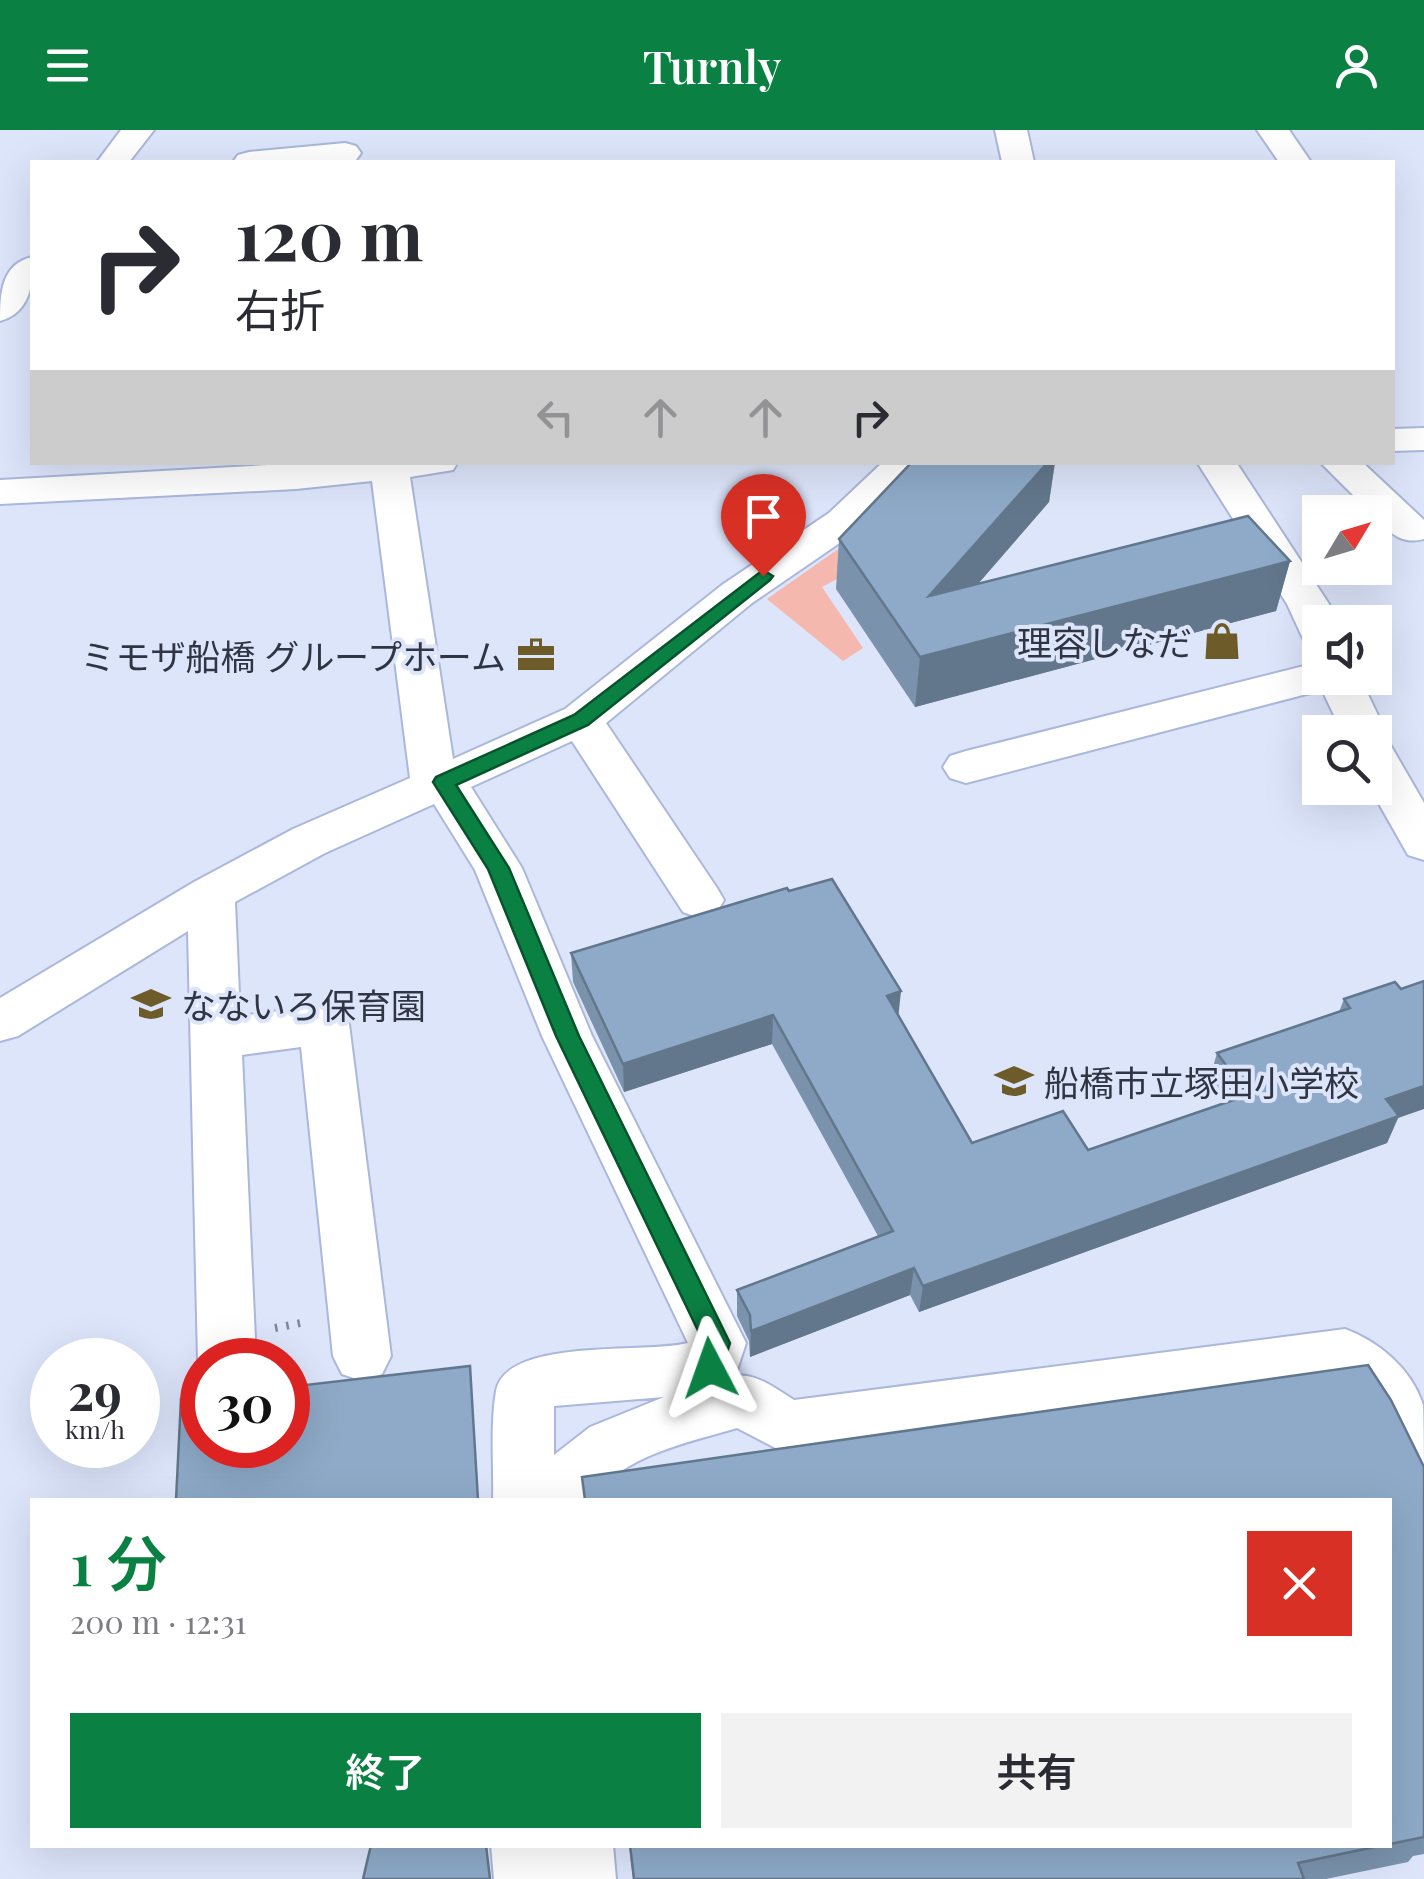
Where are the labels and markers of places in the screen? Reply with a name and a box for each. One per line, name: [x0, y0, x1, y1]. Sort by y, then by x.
pin: [721, 474, 806, 577]
place label: 理容しなだ: [1017, 618, 1192, 665]
shop icon: 理容しなだ: [1201, 620, 1243, 662]
place label: ミモザ船橋 グループホーム: [80, 632, 506, 679]
office icon: ミモザ船橋 グループホーム: [515, 634, 557, 676]
place label: なないろ保育園: [181, 981, 426, 1028]
school or university icon: なないろ保育園: [130, 983, 172, 1025]
place label: 船橋市立塚田小学校: [1044, 1058, 1359, 1105]
school or university icon: 船橋市立塚田小学校: [993, 1060, 1035, 1102]

